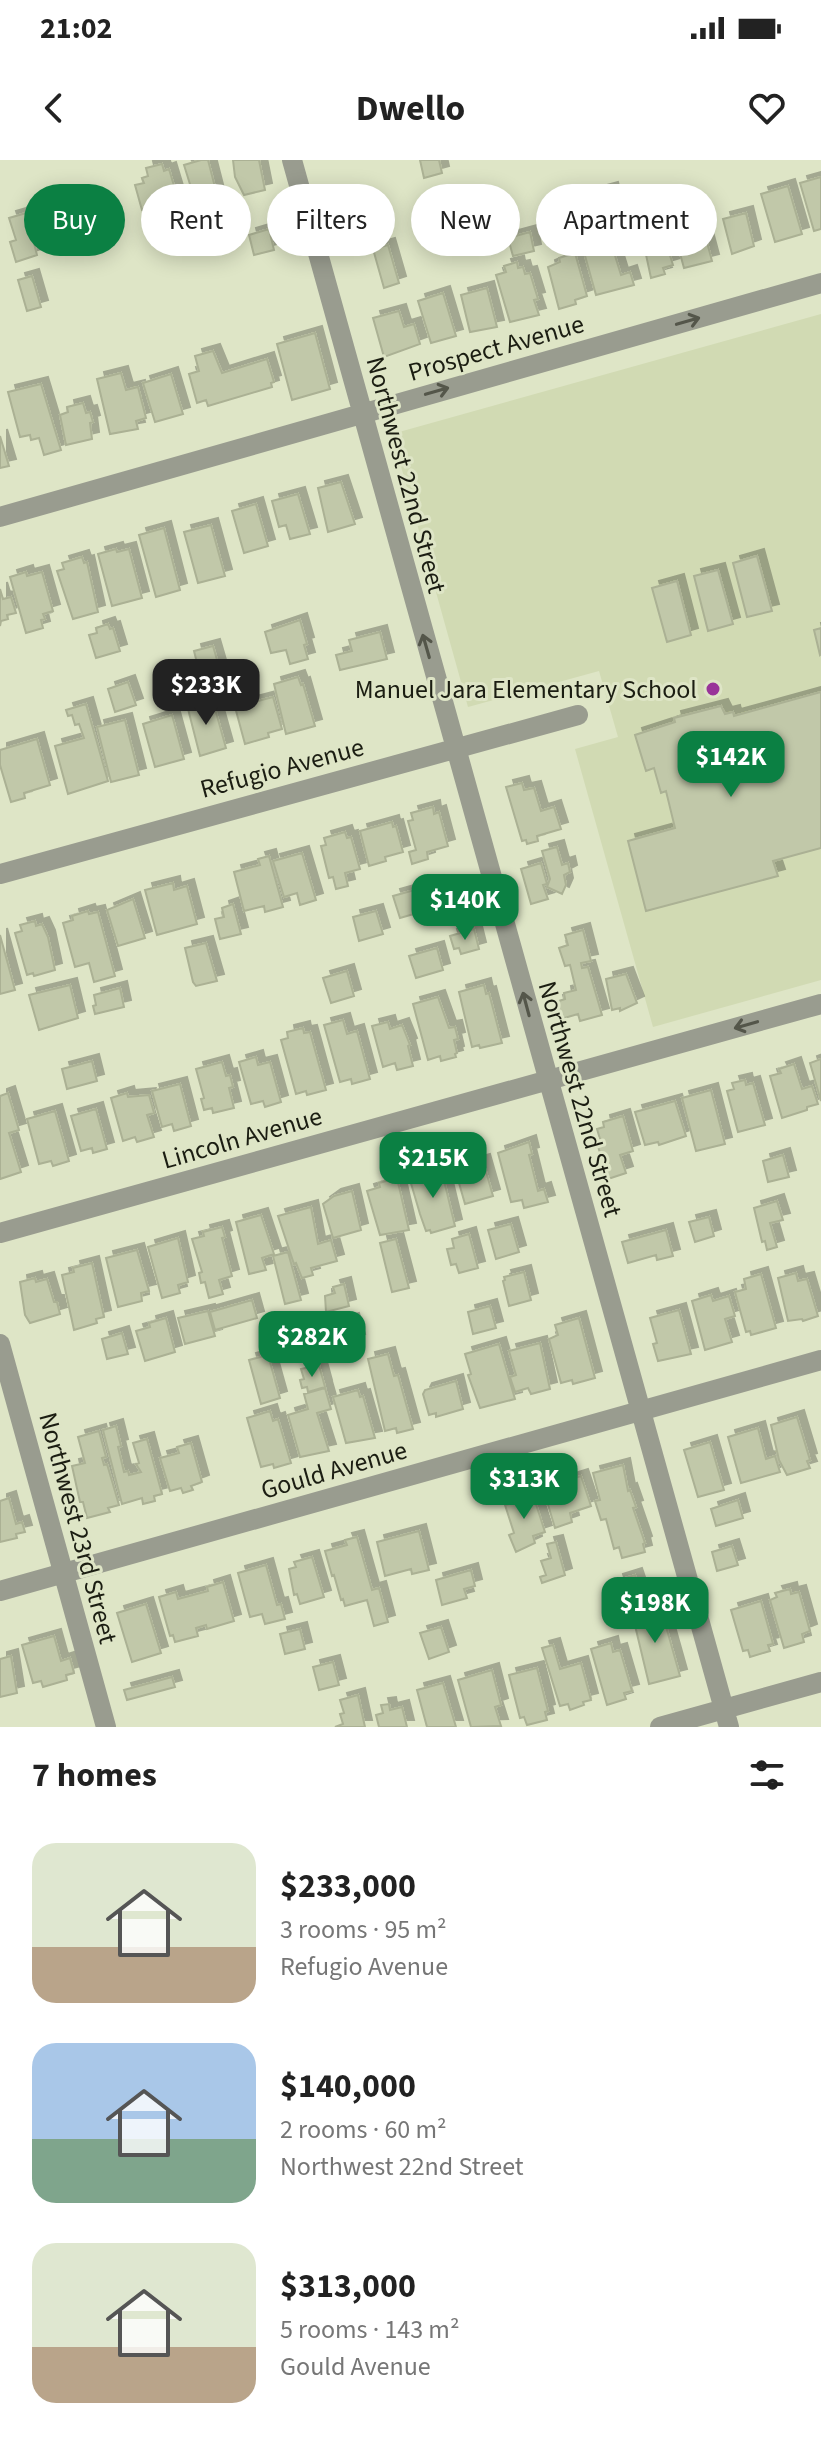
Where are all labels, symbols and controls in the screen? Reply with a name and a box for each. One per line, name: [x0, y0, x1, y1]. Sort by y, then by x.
text: 21:02: [40, 7, 112, 50]
text: Dwello: [356, 83, 465, 134]
icon: back: [32, 86, 76, 130]
icon: heart: [745, 86, 789, 130]
chip: Buy: [24, 184, 125, 256]
chip: Rent: [141, 184, 251, 256]
chip: Filters: [267, 184, 395, 256]
chip: New: [411, 184, 520, 256]
chip: Apartment: [536, 184, 717, 256]
street label: Prospect Avenue: [404, 305, 588, 391]
one-way arrow: [674, 313, 700, 328]
street label: Northwest 22nd Street: [357, 353, 455, 598]
one-way arrow: [424, 383, 450, 398]
one-way arrow: [418, 634, 432, 659]
pin: $233K: [150, 659, 262, 727]
text: $233K: [171, 666, 241, 703]
place label: Manuel Jara Elementary School: [355, 671, 697, 708]
marker: Manuel Jara Elementary School: [704, 680, 722, 698]
street label: Refugio Avenue: [196, 728, 368, 808]
pin: $142K: [675, 731, 787, 799]
text: $142K: [696, 738, 766, 775]
pin: $140K: [409, 874, 521, 942]
text: $140K: [430, 881, 500, 918]
street label: Northwest 22nd Street: [529, 977, 631, 1221]
one-way arrow: [518, 992, 533, 1018]
one-way arrow: [733, 1018, 759, 1033]
street label: Lincoln Avenue: [158, 1097, 326, 1179]
pin: $215K: [377, 1132, 489, 1200]
text: $215K: [398, 1139, 468, 1176]
pin: $282K: [256, 1311, 368, 1379]
text: $282K: [277, 1318, 347, 1355]
street label: Northwest 23rd Street: [29, 1408, 127, 1648]
street label: Gould Avenue: [256, 1431, 412, 1509]
pin: $313K: [468, 1453, 580, 1521]
text: $313K: [489, 1460, 559, 1497]
pin: $198K: [599, 1577, 711, 1645]
text: $198K: [620, 1584, 690, 1621]
text: 7 homes: [32, 1751, 157, 1800]
icon: filters: [745, 1753, 789, 1797]
text: $233,000: [280, 1862, 416, 1911]
icon: home: [96, 1875, 192, 1971]
text: 3 rooms · 95 m²: [280, 1911, 447, 1948]
text: Refugio Avenue: [280, 1948, 448, 1985]
text: $140,000: [280, 2062, 416, 2111]
icon: home: [96, 2075, 192, 2171]
text: 2 rooms · 60 m²: [280, 2111, 447, 2148]
text: Northwest 22nd Street: [280, 2148, 524, 2185]
text: $313,000: [280, 2262, 416, 2311]
icon: home: [96, 2275, 192, 2371]
text: 5 rooms · 143 m²: [280, 2311, 459, 2348]
text: Gould Avenue: [280, 2348, 431, 2385]

